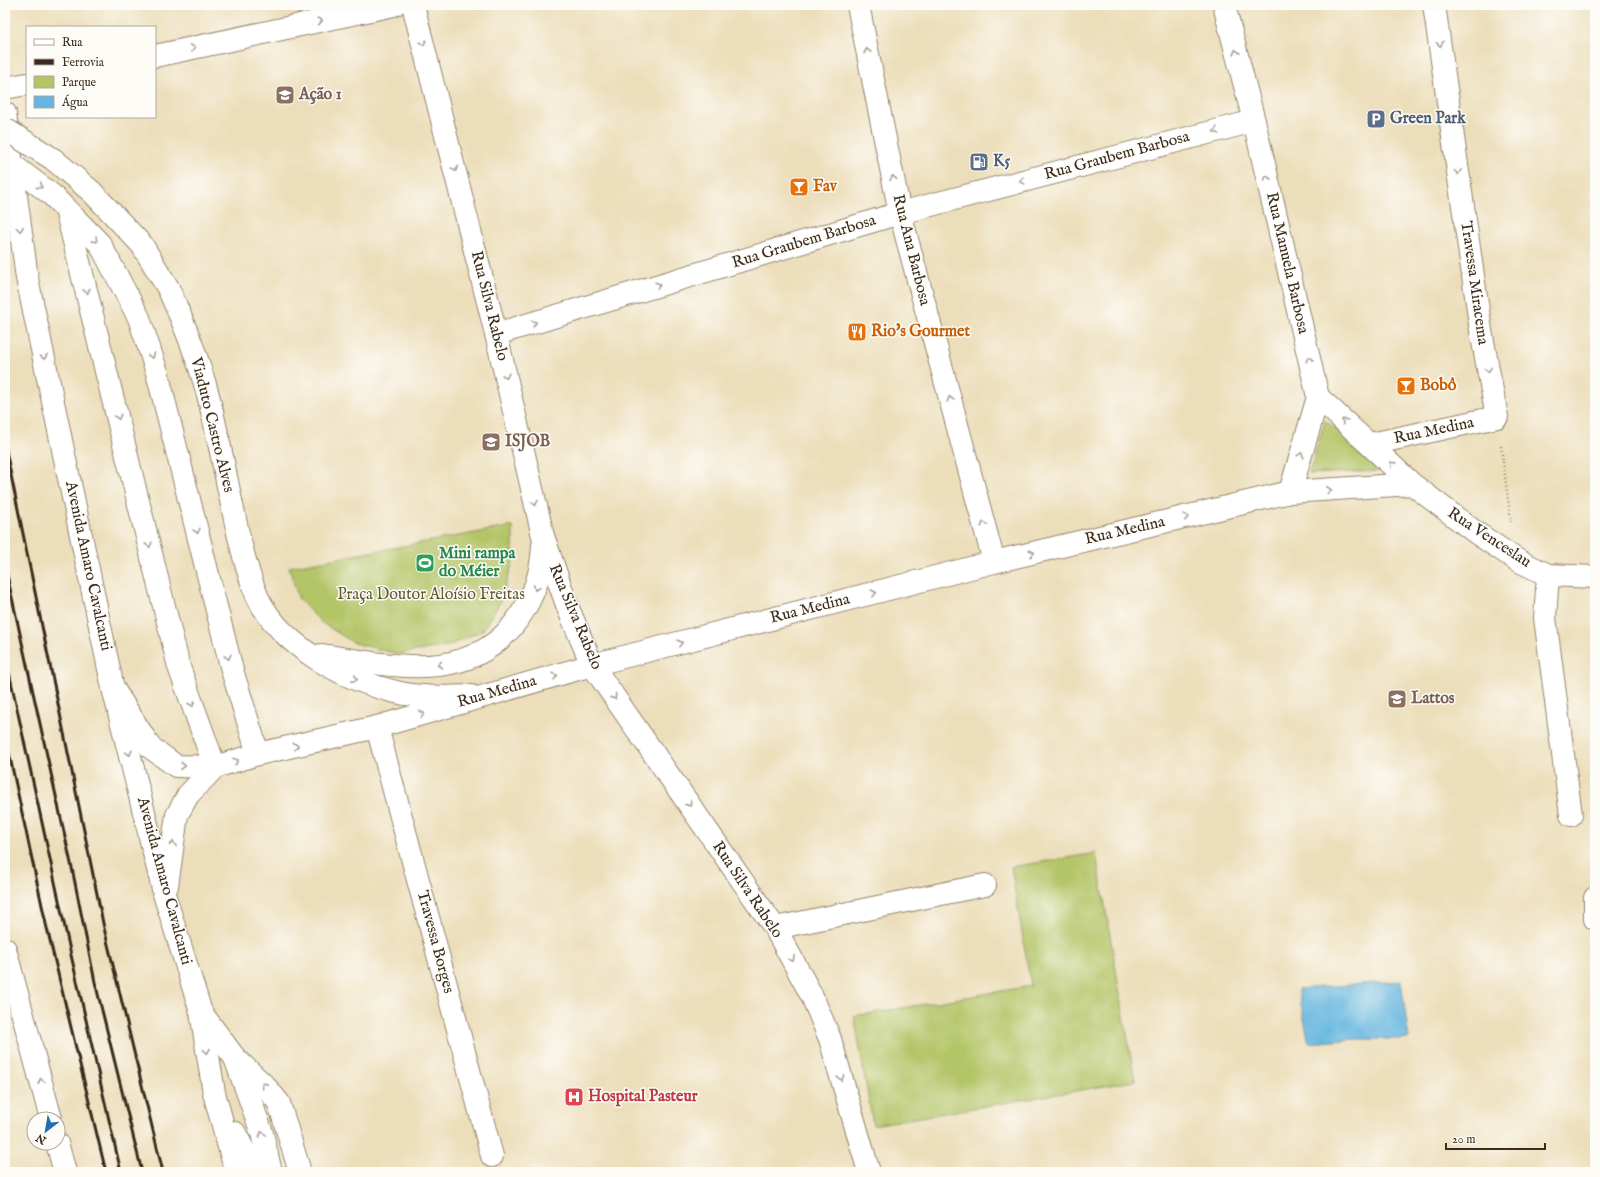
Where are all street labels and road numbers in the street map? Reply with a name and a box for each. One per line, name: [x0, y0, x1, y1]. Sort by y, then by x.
street label: Rua Graubem Barbosa: [1042, 127, 1192, 185]
street label: Rua Manuela Barbosa: [1261, 190, 1313, 336]
street label: Rua Ana Barbosa: [888, 192, 934, 308]
street label: Rua Graubem Barbosa: [730, 211, 878, 273]
street label: Travessa Miracema: [1455, 220, 1493, 346]
street label: Rua Silva Rabelo: [466, 249, 512, 363]
street label: Viaduto Castro Alves: [185, 354, 239, 495]
street label: Rua Medina: [1392, 413, 1476, 449]
street label: Avenida Amaro Cavalcanti: [60, 478, 116, 653]
street label: Rua Venceslau: [1443, 504, 1535, 572]
street label: Rua Medina: [1083, 512, 1167, 550]
street label: Rua Silva Rabelo: [544, 561, 606, 673]
street label: Rua Medina: [768, 589, 852, 629]
street label: Rua Medina: [455, 671, 539, 713]
street label: Avenida Amaro Cavalcanti: [132, 794, 196, 967]
street label: Rua Silva Rabelo: [707, 838, 787, 943]
street label: Travessa Borges: [412, 888, 458, 996]

